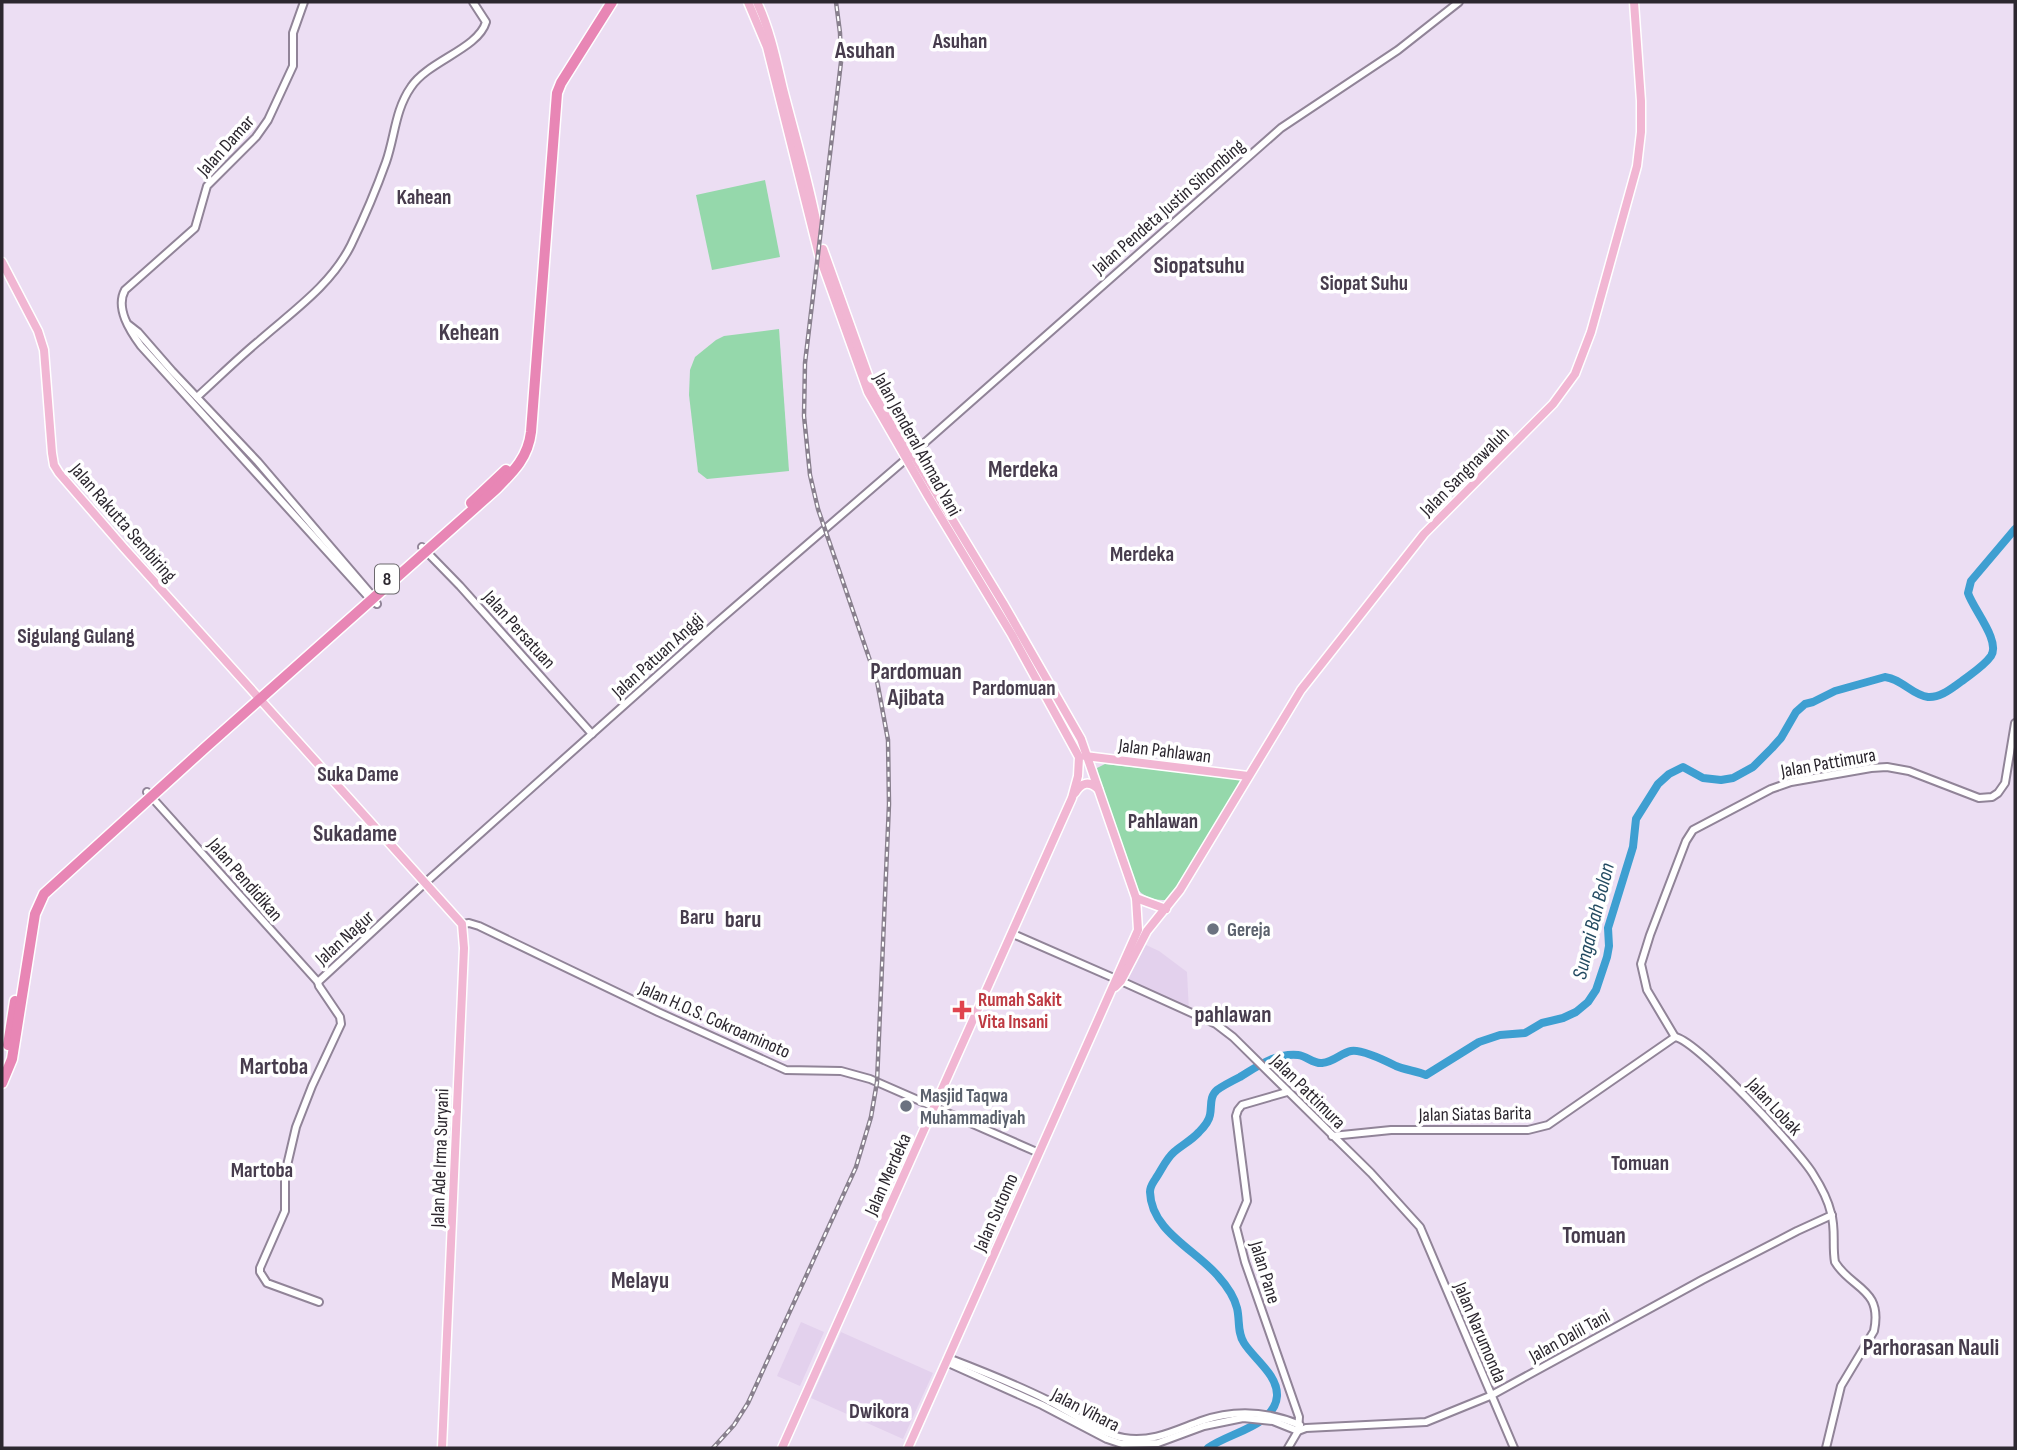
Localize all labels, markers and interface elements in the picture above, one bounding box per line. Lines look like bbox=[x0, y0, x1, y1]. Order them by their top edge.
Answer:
district label: Asuhan bbox=[932, 29, 987, 54]
district label: Asuhan bbox=[834, 37, 895, 65]
street label: Jalan Damar bbox=[192, 110, 260, 182]
street label: Jalan Pendeta Justin Sihombing bbox=[1087, 134, 1250, 280]
district label: Kahean bbox=[397, 185, 451, 210]
district label: Siopatsuhu bbox=[1153, 252, 1245, 280]
district label: Siopat Suhu bbox=[1320, 271, 1408, 296]
district label: Kehean bbox=[439, 319, 499, 347]
street label: Jalan Jenderal Ahmad Yani bbox=[867, 368, 966, 520]
street label: Jalan Sangnawaluh bbox=[1415, 423, 1515, 522]
district label: Merdeka bbox=[988, 456, 1058, 484]
street label: Jalan Rakutta Sembiring bbox=[64, 458, 181, 588]
district label: Merdeka bbox=[1110, 542, 1174, 567]
road number: 8 bbox=[375, 564, 399, 594]
street label: Jalan Persatuan bbox=[477, 585, 560, 674]
street label: Jalan Patuan Anggi bbox=[607, 609, 709, 704]
district label: Sigulang Gulang bbox=[17, 624, 135, 649]
district label: Pardomuan Ajibata bbox=[870, 658, 962, 712]
district label: Pardomuan bbox=[972, 676, 1056, 701]
street label: Jalan Pahlawan bbox=[1116, 734, 1212, 769]
street label: Jalan Pattimura bbox=[1778, 744, 1878, 783]
district label: Suka Dame bbox=[317, 762, 399, 787]
district label: Pahlawan bbox=[1128, 809, 1198, 834]
district label: Sukadame bbox=[313, 820, 397, 848]
street label: Jalan Pendidikan bbox=[202, 833, 287, 926]
water label: Sungai Bah Bolon bbox=[1567, 860, 1620, 982]
street label: Jalan Nagur bbox=[310, 905, 380, 971]
district label: Baru bbox=[680, 905, 714, 930]
district label: baru bbox=[725, 906, 761, 934]
place label: Gereja bbox=[1227, 919, 1270, 942]
marker: Gereja bbox=[1205, 921, 1221, 937]
street label: Jalan H.O.S. Cokroaminoto bbox=[634, 976, 794, 1064]
place label: Rumah Sakit Vita Insani bbox=[978, 989, 1062, 1034]
marker: Rumah Sakit Vita Insani bbox=[952, 1000, 972, 1020]
district label: pahlawan bbox=[1195, 1001, 1271, 1029]
street label: Jalan Pattimura bbox=[1265, 1049, 1350, 1134]
district label: Martoba bbox=[240, 1053, 308, 1081]
street label: Jalan Lobak bbox=[1741, 1073, 1807, 1141]
place label: Masjid Taqwa Muhammadiyah bbox=[920, 1085, 1026, 1130]
street label: Jalan Ade Irma Suryani bbox=[427, 1088, 454, 1229]
marker: Masjid Taqwa Muhammadiyah bbox=[898, 1098, 914, 1114]
street label: Jalan Siatas Barita bbox=[1417, 1102, 1532, 1127]
street label: Jalan Merdeka bbox=[860, 1130, 917, 1220]
district label: Tomuan bbox=[1611, 1151, 1669, 1176]
district label: Martoba bbox=[231, 1158, 293, 1183]
street label: Jalan Sutomo bbox=[969, 1170, 1024, 1256]
district label: Tomuan bbox=[1562, 1222, 1626, 1250]
street label: Jalan Pane bbox=[1244, 1237, 1285, 1306]
district label: Melayu bbox=[611, 1267, 669, 1295]
street label: Jalan Narumonda bbox=[1448, 1278, 1511, 1386]
street label: Jalan Dalil Tani bbox=[1524, 1305, 1614, 1368]
district label: Parhorasan Nauli bbox=[1863, 1334, 1999, 1362]
street label: Jalan Vihara bbox=[1047, 1383, 1123, 1437]
district label: Dwikora bbox=[849, 1399, 909, 1424]

